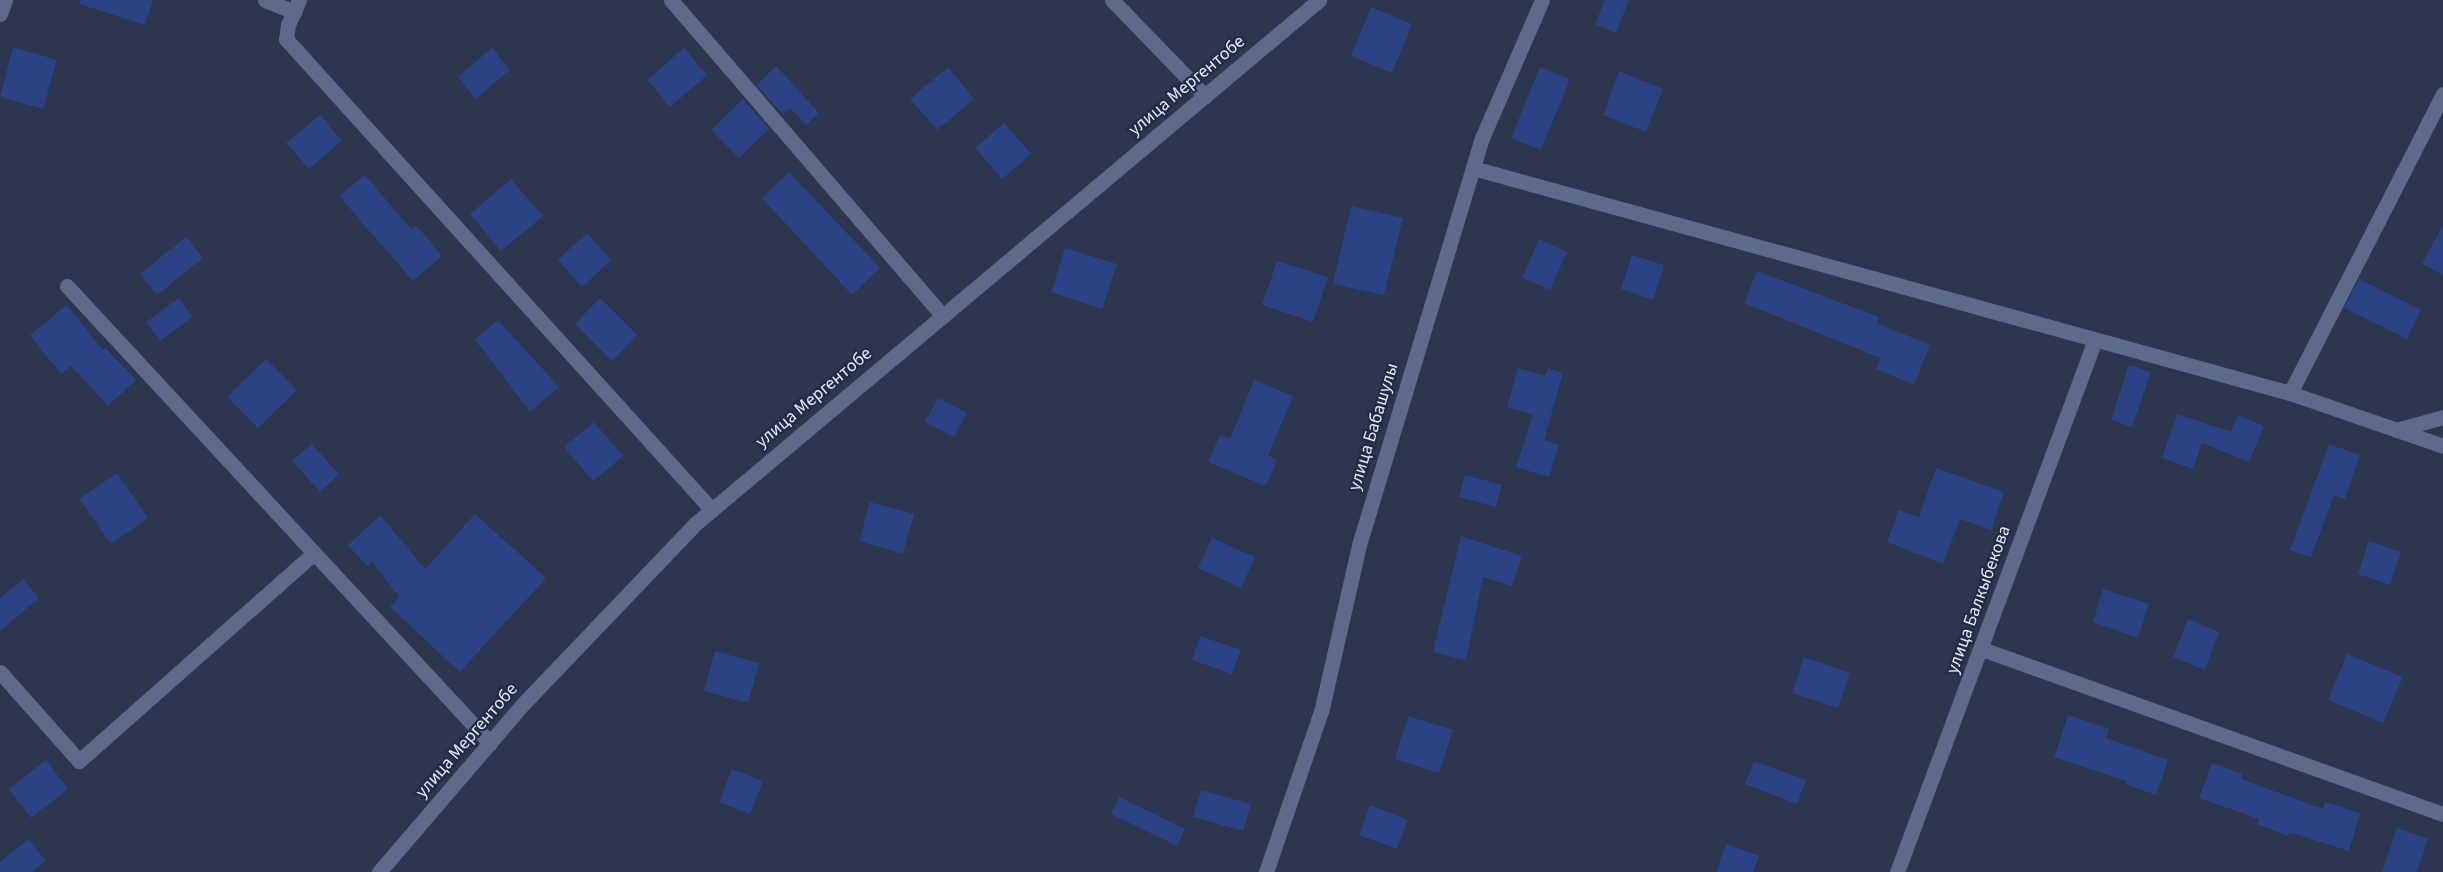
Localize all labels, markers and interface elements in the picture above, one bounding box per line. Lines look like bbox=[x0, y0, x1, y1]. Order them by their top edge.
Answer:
street label: улица Мергентобе bbox=[1125, 31, 1249, 141]
street label: улица Мергентобе bbox=[752, 343, 876, 453]
street label: улица Бабашулы bbox=[1344, 361, 1404, 493]
street label: улица Балкыбекова bbox=[1942, 523, 2016, 677]
street label: улица Мергентобе bbox=[411, 679, 523, 803]

